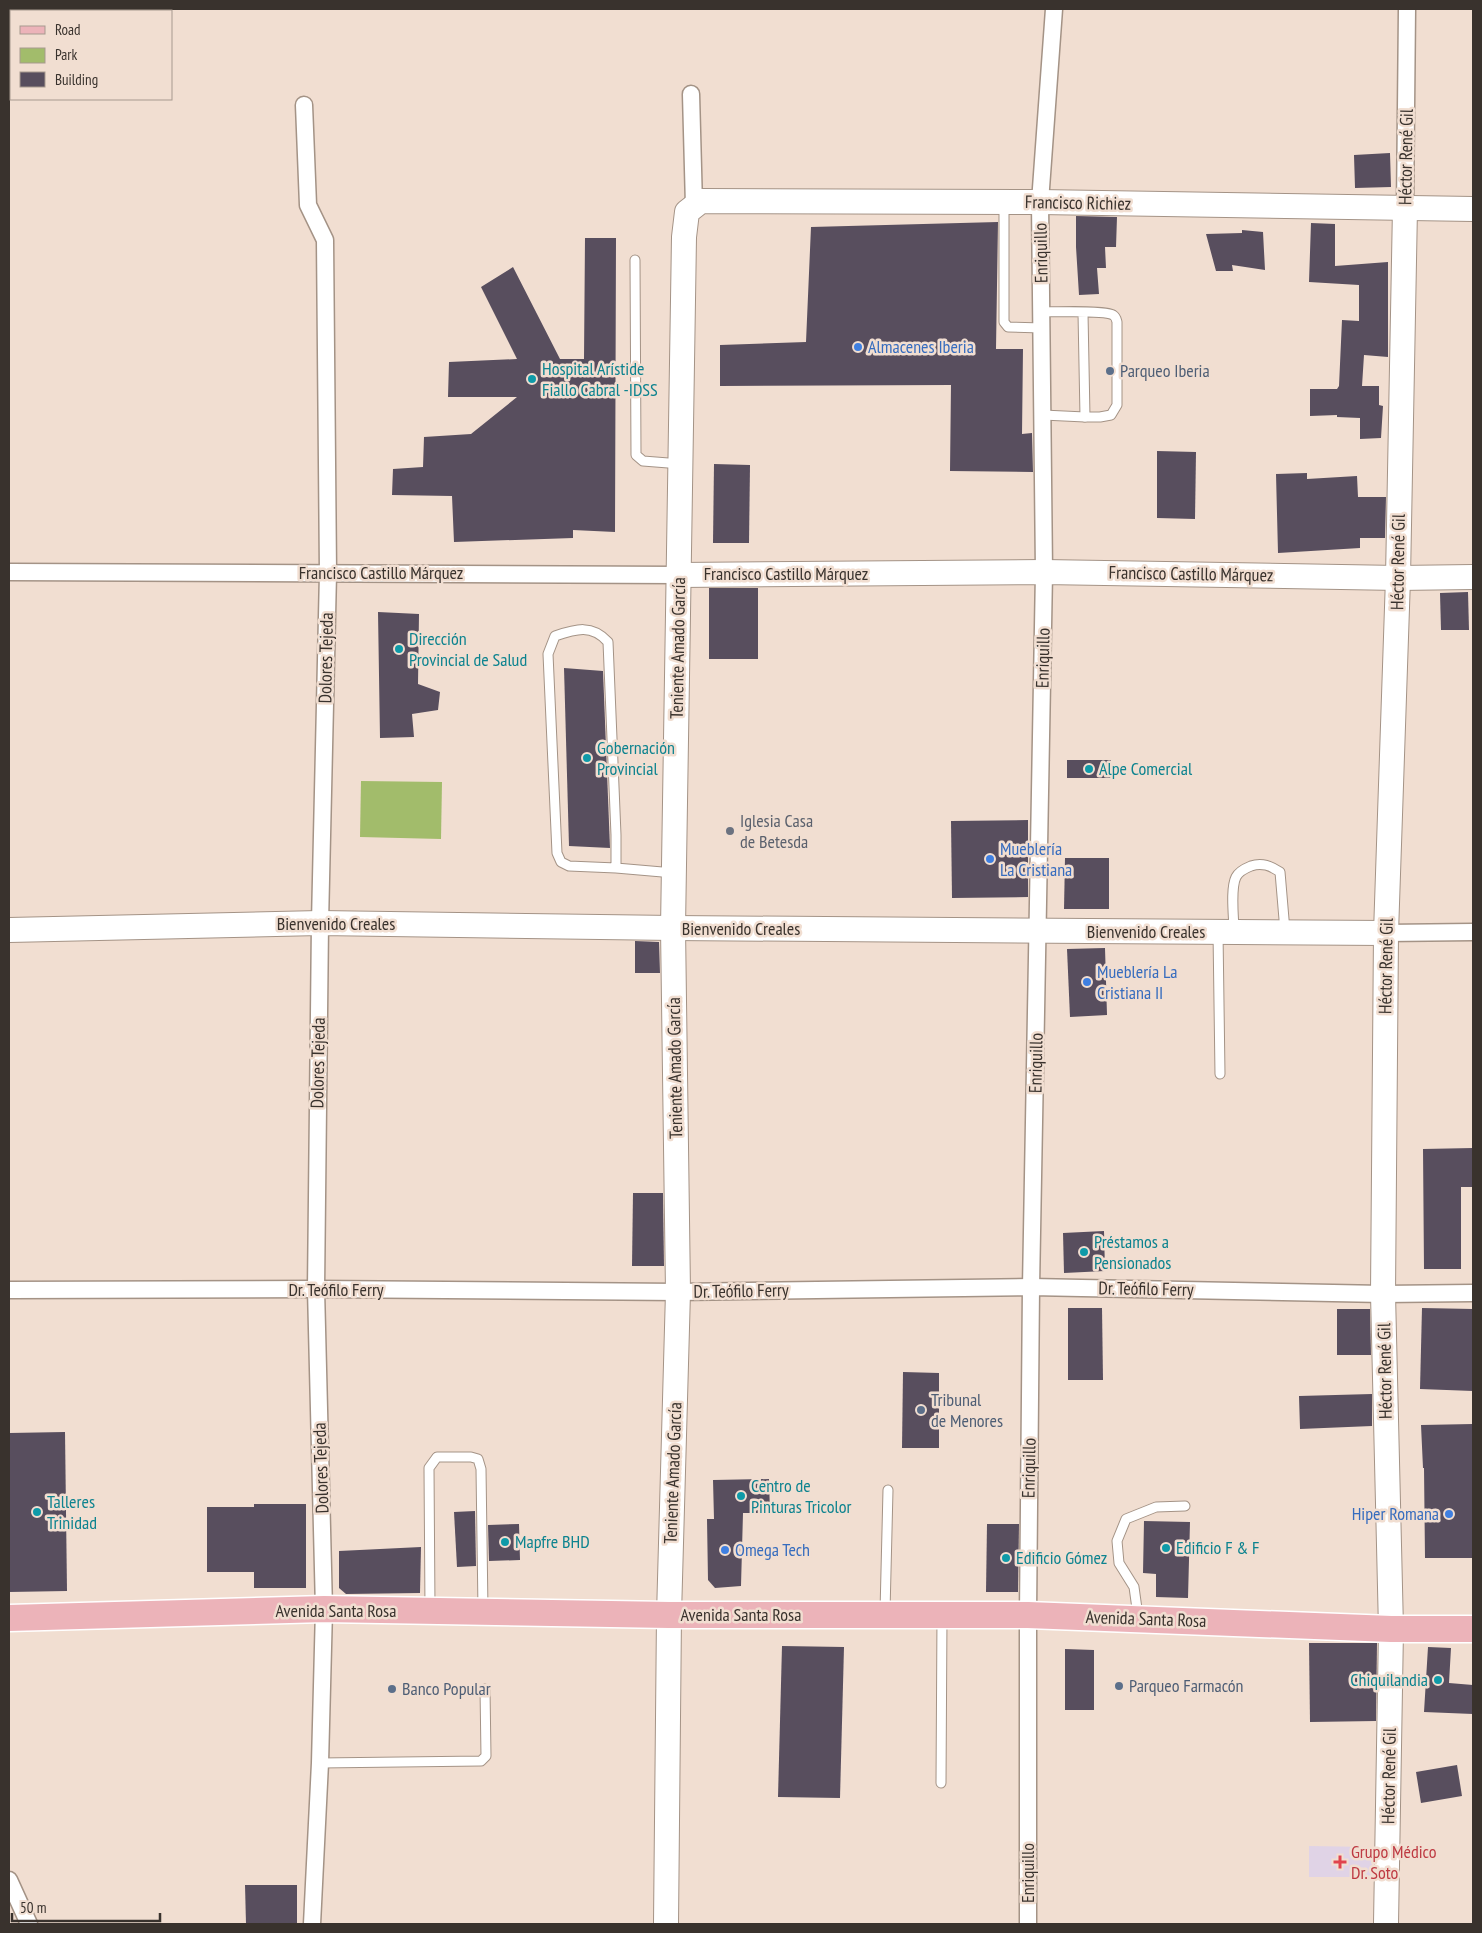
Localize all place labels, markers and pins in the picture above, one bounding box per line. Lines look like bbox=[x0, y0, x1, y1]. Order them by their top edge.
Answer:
place label: Almacenes Iberia bbox=[868, 335, 974, 358]
marker: Almacenes Iberia bbox=[852, 341, 864, 353]
place label: Hospital Arístide Fiallo Cabral -IDSS bbox=[542, 357, 658, 401]
place label: Parqueo Iberia bbox=[1120, 359, 1210, 382]
marker: Parqueo Iberia bbox=[1104, 365, 1116, 377]
marker: Hospital Arístide Fiallo Cabral -IDSS bbox=[526, 373, 538, 385]
place label: Dirección Provincial de Salud bbox=[409, 627, 527, 671]
marker: Dirección Provincial de Salud bbox=[393, 643, 405, 655]
place label: Gobernación Provincial bbox=[597, 736, 675, 780]
marker: Gobernación Provincial bbox=[581, 752, 593, 764]
place label: Alpe Comercial bbox=[1099, 757, 1193, 780]
marker: Alpe Comercial bbox=[1083, 763, 1095, 775]
place label: Iglesia Casa de Betesda bbox=[740, 809, 813, 853]
marker: Iglesia Casa de Betesda bbox=[724, 825, 736, 837]
place label: Mueblería La Cristiana bbox=[1000, 837, 1072, 881]
marker: Mueblería La Cristiana bbox=[984, 853, 996, 865]
place label: Mueblería La Cristiana II bbox=[1097, 960, 1177, 1004]
marker: Mueblería La Cristiana II bbox=[1081, 976, 1093, 988]
place label: Préstamos a Pensionados bbox=[1094, 1230, 1171, 1274]
marker: Préstamos a Pensionados bbox=[1078, 1246, 1090, 1258]
place label: Tribunal de Menores bbox=[931, 1388, 1003, 1432]
marker: Tribunal de Menores bbox=[915, 1404, 927, 1416]
place label: Centro de Pinturas Tricolor bbox=[751, 1474, 851, 1518]
place label: Talleres Trinidad bbox=[47, 1490, 97, 1534]
marker: Centro de Pinturas Tricolor bbox=[735, 1490, 747, 1502]
place label: Hiper Romana bbox=[1352, 1502, 1439, 1525]
marker: Talleres Trinidad bbox=[31, 1506, 43, 1518]
marker: Hiper Romana bbox=[1443, 1508, 1455, 1520]
place label: Mapfre BHD bbox=[515, 1530, 590, 1553]
marker: Mapfre BHD bbox=[499, 1536, 511, 1548]
place label: Edificio F & F bbox=[1176, 1536, 1260, 1559]
place label: Omega Tech bbox=[735, 1538, 810, 1561]
marker: Edificio F & F bbox=[1160, 1542, 1172, 1554]
marker: Omega Tech bbox=[719, 1544, 731, 1556]
place label: Edificio Gómez bbox=[1016, 1546, 1107, 1569]
marker: Edificio Gómez bbox=[1000, 1552, 1012, 1564]
place label: Chiquilandia bbox=[1350, 1668, 1428, 1691]
place label: Parqueo Farmacón bbox=[1129, 1674, 1244, 1697]
marker: Chiquilandia bbox=[1432, 1674, 1444, 1686]
place label: Banco Popular bbox=[402, 1677, 491, 1700]
marker: Parqueo Farmacón bbox=[1113, 1680, 1125, 1692]
marker: Banco Popular bbox=[386, 1683, 398, 1695]
place label: Grupo Médico Dr. Soto bbox=[1351, 1840, 1437, 1884]
marker: Grupo Médico Dr. Soto bbox=[1333, 1855, 1347, 1869]

